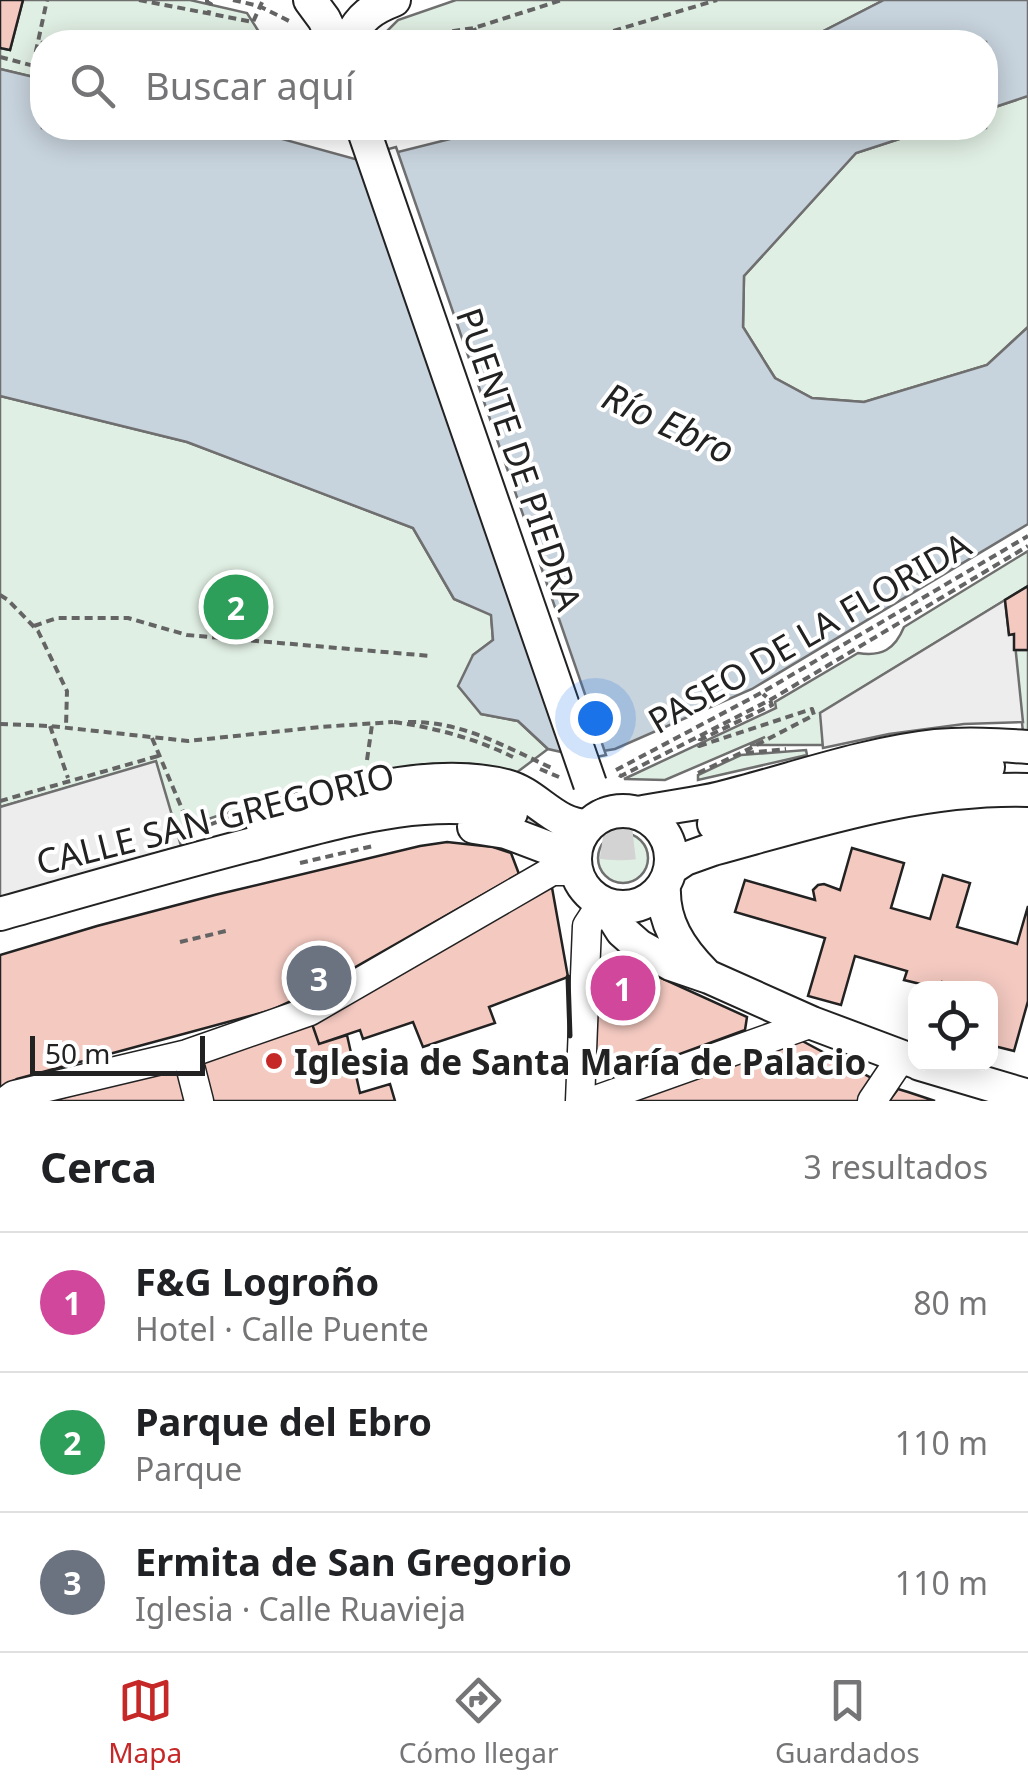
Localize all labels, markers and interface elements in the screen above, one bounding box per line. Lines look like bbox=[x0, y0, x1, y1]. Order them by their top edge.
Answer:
search box bbox=[30, 30, 998, 140]
icon: search bbox=[65, 58, 120, 113]
text: Buscar aquí bbox=[145, 59, 355, 111]
street label: PUENTE DE PIEDRA bbox=[446, 301, 594, 617]
water label: Río Ebro bbox=[594, 369, 744, 475]
street label: PASEO DE LA FLORIDA bbox=[639, 520, 979, 744]
pin: 2 bbox=[204, 570, 268, 644]
your location bbox=[570, 693, 621, 744]
street label: CALLE SAN GREGORIO bbox=[31, 751, 399, 885]
pin: 3 bbox=[286, 940, 352, 1016]
pin: 1 bbox=[590, 950, 656, 1026]
map controls bbox=[908, 981, 998, 1071]
button: locate bbox=[908, 981, 998, 1071]
scale bar bbox=[30, 1031, 205, 1076]
text: 50 m bbox=[45, 1034, 111, 1072]
place label: Iglesia de Santa María de Palacio bbox=[294, 1038, 866, 1085]
marker: Iglesia de Santa María de Palacio bbox=[263, 1050, 285, 1072]
text: Cerca bbox=[40, 1138, 157, 1195]
text: 3 resultados bbox=[804, 1145, 988, 1188]
text: F&G Logroño bbox=[135, 1255, 379, 1307]
text: 1 bbox=[63, 1281, 82, 1324]
text: 80 m bbox=[913, 1281, 988, 1324]
text: Hotel · Calle Puente bbox=[135, 1307, 429, 1350]
text: Parque del Ebro bbox=[135, 1395, 432, 1447]
text: 2 bbox=[63, 1421, 82, 1464]
text: 110 m bbox=[895, 1421, 988, 1464]
text: Parque bbox=[135, 1447, 242, 1490]
text: Ermita de San Gregorio bbox=[135, 1535, 572, 1587]
text: 3 bbox=[63, 1561, 82, 1604]
text: 110 m bbox=[895, 1561, 988, 1604]
text: Iglesia · Calle Ruavieja bbox=[135, 1587, 466, 1630]
tab: Mapa bbox=[108, 1673, 182, 1771]
tab: Cómo llegar bbox=[399, 1673, 558, 1771]
tab: Guardados bbox=[775, 1673, 920, 1771]

